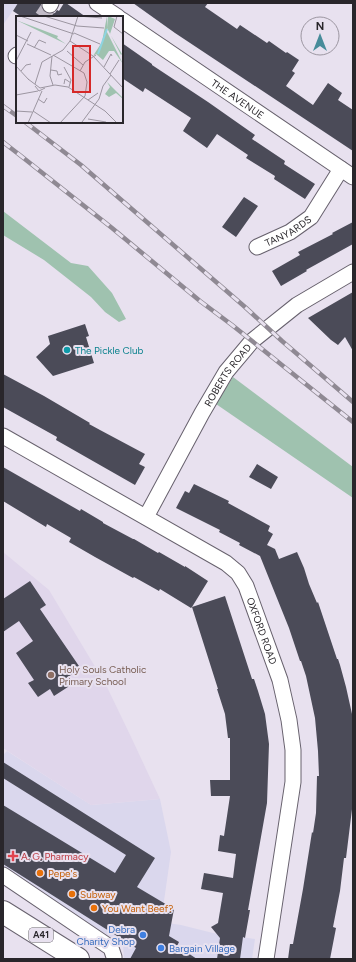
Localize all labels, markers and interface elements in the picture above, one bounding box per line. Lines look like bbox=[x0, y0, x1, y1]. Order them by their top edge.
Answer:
inset map bbox=[16, 16, 123, 123]
north arrow bbox=[300, 16, 340, 56]
text: N bbox=[316, 20, 324, 33]
street label: THE AVENUE bbox=[208, 76, 267, 122]
street label: TANYARDS bbox=[263, 213, 314, 250]
street label: ROBERTS ROAD bbox=[201, 341, 254, 409]
place label: The Pickle Club bbox=[75, 344, 144, 357]
marker: The Pickle Club bbox=[62, 345, 72, 355]
street label: OXFORD ROAD bbox=[244, 595, 280, 666]
place label: Holy Souls Catholic Primary School bbox=[59, 663, 147, 688]
marker: Holy Souls Catholic Primary School bbox=[46, 670, 56, 680]
place label: A. G. Pharmacy bbox=[21, 850, 89, 863]
marker: A. G. Pharmacy bbox=[8, 851, 18, 861]
place label: Pepe's bbox=[48, 867, 78, 880]
marker: Pepe's bbox=[35, 868, 45, 878]
place label: Subway bbox=[80, 888, 116, 901]
marker: Subway bbox=[67, 889, 77, 899]
place label: You Want Beef? bbox=[102, 902, 173, 915]
marker: You Want Beef? bbox=[89, 903, 99, 913]
place label: Debra Charity Shop bbox=[76, 923, 135, 948]
road number: A41 bbox=[29, 928, 53, 942]
marker: Debra Charity Shop bbox=[138, 930, 148, 940]
place label: Bargain Village bbox=[169, 942, 236, 955]
marker: Bargain Village bbox=[156, 943, 166, 953]

